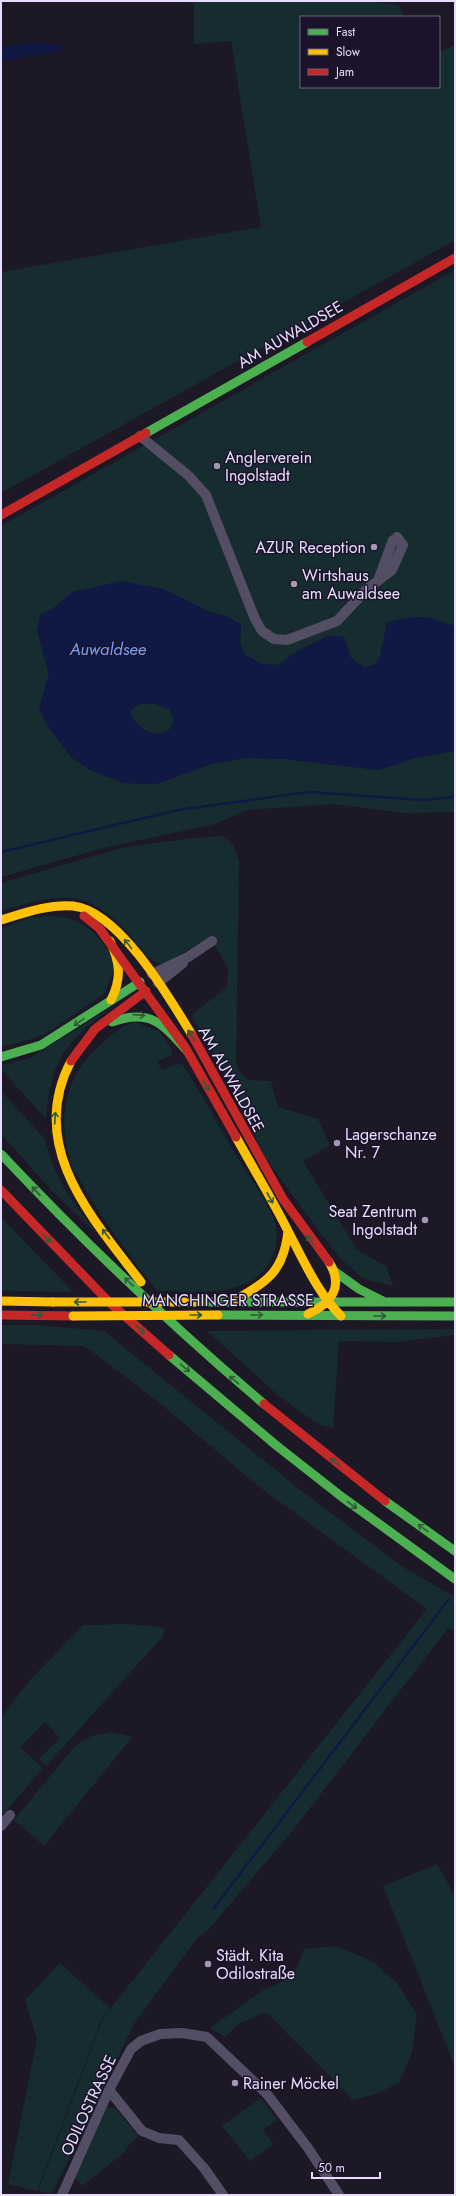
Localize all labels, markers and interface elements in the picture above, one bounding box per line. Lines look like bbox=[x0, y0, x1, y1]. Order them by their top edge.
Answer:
legend bbox=[300, 16, 440, 88]
text: Fast bbox=[336, 23, 355, 41]
text: Slow bbox=[336, 43, 361, 61]
text: Jam bbox=[334, 63, 354, 81]
street label: AM AUWALDSEE bbox=[233, 295, 347, 374]
place label: Anglerverein Ingolstadt bbox=[225, 446, 312, 487]
marker: Anglerverein Ingolstadt bbox=[212, 461, 222, 471]
place label: AZUR Reception bbox=[256, 536, 366, 559]
marker: AZUR Reception bbox=[369, 542, 379, 552]
place label: Wirtshaus am Auwaldsee bbox=[302, 564, 400, 605]
marker: Wirtshaus am Auwaldsee bbox=[289, 579, 299, 589]
water label: Auwaldsee bbox=[69, 637, 147, 661]
one-way arrow bbox=[124, 938, 132, 949]
one-way arrow bbox=[132, 1012, 145, 1019]
one-way arrow bbox=[74, 1018, 85, 1026]
street label: AM AUWALDSEE bbox=[193, 1022, 270, 1136]
one-way arrow bbox=[186, 1029, 194, 1041]
one-way arrow bbox=[202, 1079, 210, 1091]
one-way arrow bbox=[51, 1112, 59, 1125]
place label: Lagerschanze Nr. 7 bbox=[345, 1123, 437, 1164]
marker: Lagerschanze Nr. 7 bbox=[332, 1138, 342, 1148]
one-way arrow bbox=[31, 1186, 40, 1196]
one-way arrow bbox=[266, 1192, 274, 1204]
place label: Seat Zentrum Ingolstadt bbox=[329, 1200, 417, 1241]
marker: Seat Zentrum Ingolstadt bbox=[420, 1215, 430, 1225]
one-way arrow bbox=[102, 1229, 110, 1240]
one-way arrow bbox=[42, 1233, 52, 1243]
one-way arrow bbox=[306, 1234, 315, 1245]
one-way arrow bbox=[124, 1277, 134, 1287]
street label: MANCHINGER STRASSE bbox=[142, 1289, 314, 1312]
one-way arrow bbox=[74, 1298, 87, 1306]
one-way arrow bbox=[189, 1311, 202, 1319]
one-way arrow bbox=[250, 1311, 263, 1319]
one-way arrow bbox=[30, 1312, 43, 1319]
one-way arrow bbox=[373, 1312, 386, 1320]
one-way arrow bbox=[135, 1324, 145, 1334]
one-way arrow bbox=[180, 1363, 191, 1372]
one-way arrow bbox=[229, 1375, 240, 1384]
one-way arrow bbox=[329, 1458, 340, 1466]
one-way arrow bbox=[346, 1501, 357, 1509]
one-way arrow bbox=[418, 1524, 429, 1533]
place label: Städt. Kita Odilostraße bbox=[216, 1944, 295, 1985]
marker: Städt. Kita Odilostraße bbox=[203, 1959, 213, 1969]
street label: ODILOSTRASSE bbox=[55, 2051, 122, 2159]
place label: Rainer Möckel bbox=[243, 2072, 339, 2095]
marker: Rainer Möckel bbox=[230, 2078, 240, 2088]
scale bar bbox=[312, 2154, 380, 2180]
text: 50 m bbox=[318, 2159, 345, 2177]

